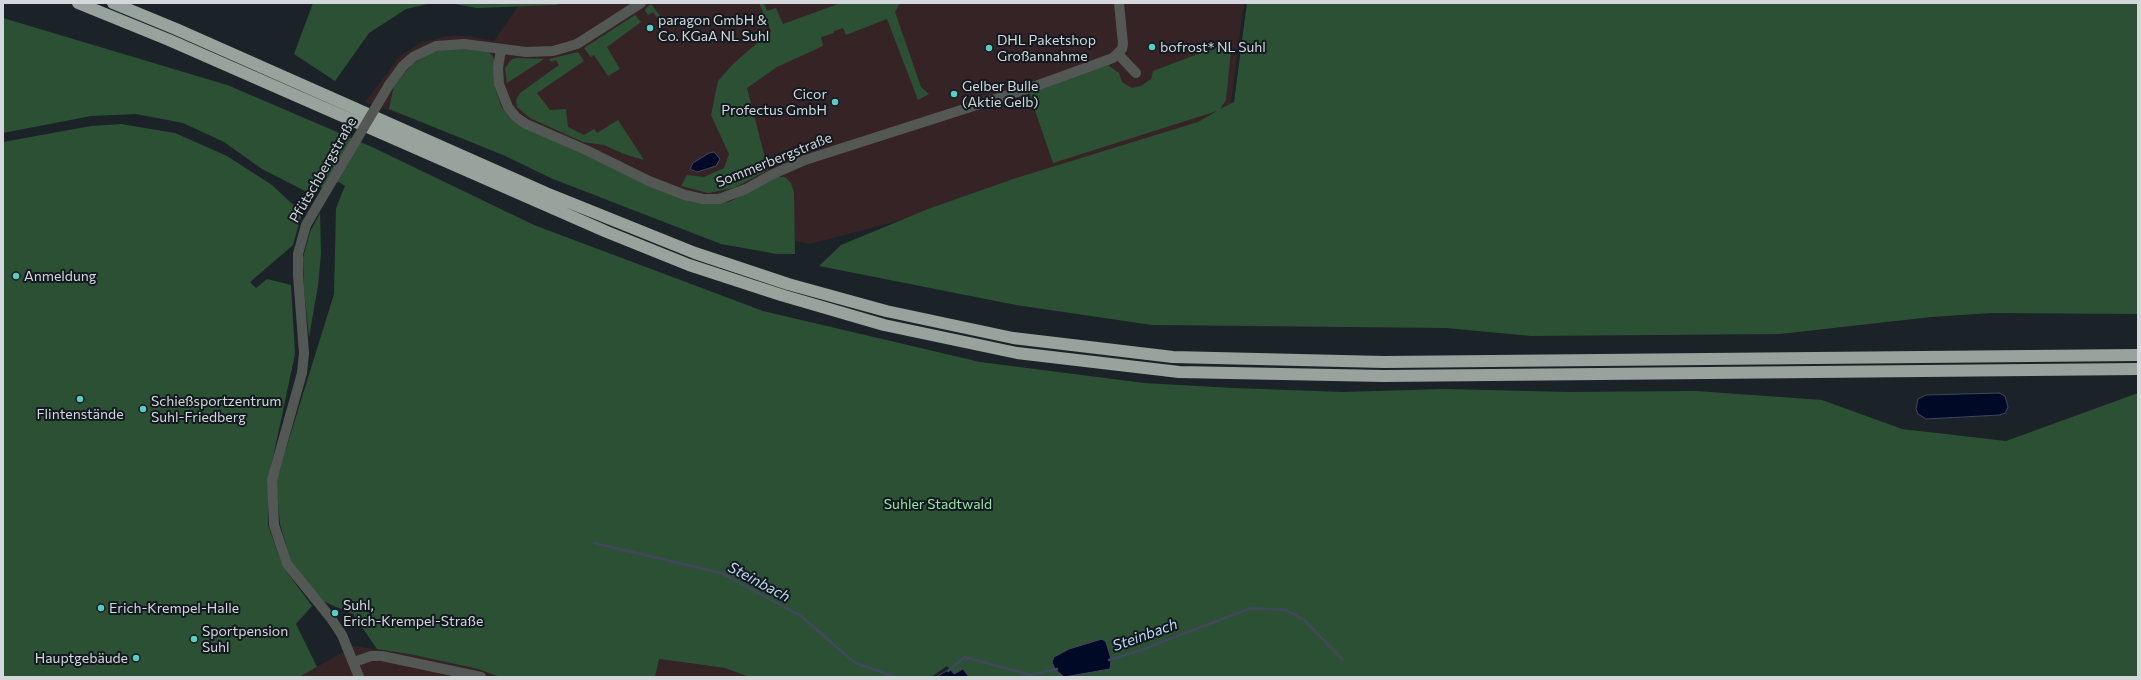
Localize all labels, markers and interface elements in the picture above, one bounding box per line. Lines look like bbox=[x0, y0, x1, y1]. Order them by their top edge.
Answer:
place label: paragon GmbH & Co. KGaA NL Suhl bbox=[658, 12, 769, 44]
marker: paragon GmbH & Co. KGaA NL Suhl bbox=[645, 23, 655, 33]
place label: DHL Paketshop Großannahme bbox=[997, 32, 1096, 64]
place label: bofrost* NL Suhl bbox=[1160, 39, 1266, 55]
marker: bofrost* NL Suhl bbox=[1147, 42, 1157, 52]
marker: DHL Paketshop Großannahme bbox=[984, 43, 994, 53]
place label: Gelber Bulle (Aktie Gelb) bbox=[962, 78, 1038, 110]
place label: Cicor Profectus GmbH bbox=[721, 86, 827, 118]
marker: Gelber Bulle (Aktie Gelb) bbox=[949, 89, 959, 99]
marker: Cicor Profectus GmbH bbox=[830, 97, 840, 107]
street label: Pfütschbergstraße bbox=[286, 114, 360, 226]
street label: Sommerbergstraße bbox=[714, 129, 834, 191]
place label: Anmeldung bbox=[24, 268, 96, 284]
marker: Anmeldung bbox=[11, 271, 21, 281]
place label: Schießsportzentrum Suhl-Friedberg bbox=[151, 393, 282, 426]
marker: Flintenstände bbox=[75, 394, 85, 404]
marker: Schießsportzentrum Suhl-Friedberg bbox=[138, 404, 148, 414]
place label: Flintenstände bbox=[36, 406, 124, 422]
park label: Suhler Stadtwald bbox=[884, 496, 992, 512]
water label: Steinbach bbox=[725, 558, 793, 606]
place label: Suhl, Erich-Krempel-Straße bbox=[343, 597, 483, 630]
place label: Erich-Krempel-Halle bbox=[109, 600, 239, 616]
marker: Erich-Krempel-Halle bbox=[96, 603, 106, 613]
marker: Suhl, Erich-Krempel-Straße bbox=[330, 608, 340, 618]
water label: Steinbach bbox=[1110, 615, 1180, 655]
place label: Sportpension Suhl bbox=[202, 623, 288, 656]
marker: Sportpension Suhl bbox=[189, 634, 199, 644]
place label: Hauptgebäude bbox=[35, 650, 128, 666]
marker: Hauptgebäude bbox=[131, 653, 141, 663]

